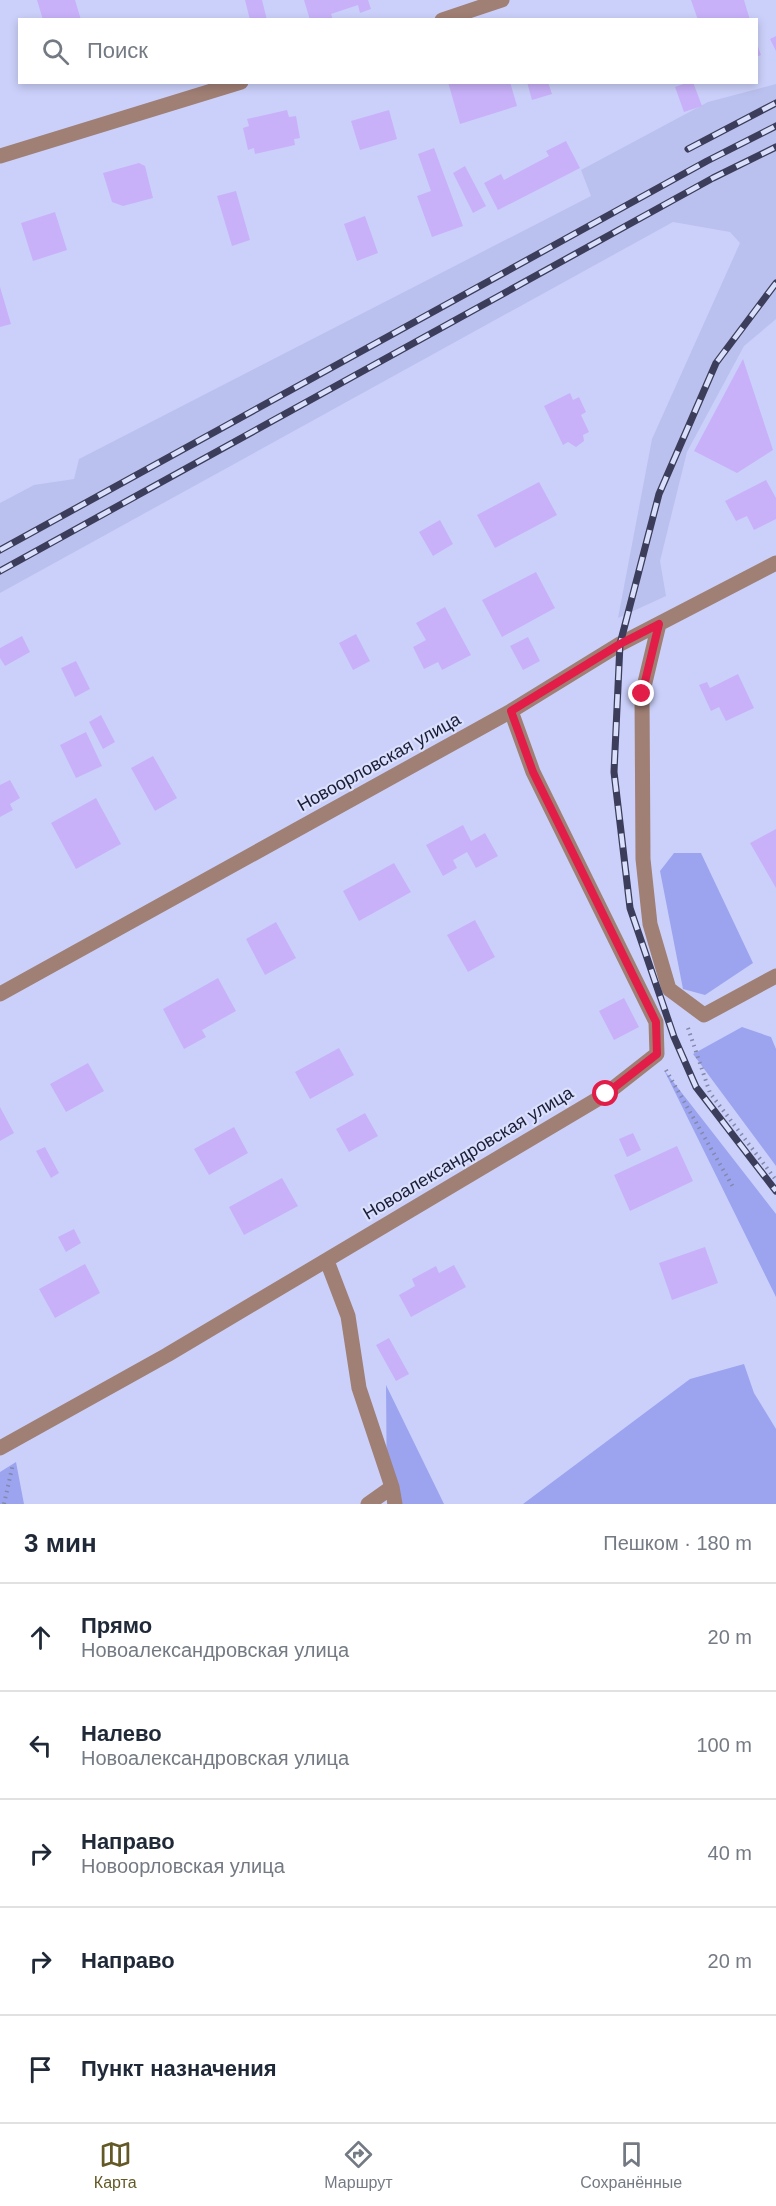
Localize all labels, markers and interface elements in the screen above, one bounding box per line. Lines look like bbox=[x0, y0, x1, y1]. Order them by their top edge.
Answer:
search box bbox=[18, 18, 758, 84]
icon: search bbox=[39, 35, 72, 68]
text: Поиск bbox=[87, 38, 148, 63]
route end bbox=[628, 680, 654, 706]
street label: Новоорловская улица bbox=[294, 708, 465, 815]
route start bbox=[592, 1080, 618, 1106]
street label: Новоалександровская улица bbox=[359, 1082, 577, 1224]
text: 3 мин bbox=[24, 1528, 97, 1558]
text: Пешком · 180 m bbox=[603, 1532, 752, 1554]
text: Прямо bbox=[81, 1613, 152, 1638]
icon: ahead bbox=[24, 1621, 57, 1654]
text: 20 m bbox=[708, 1626, 752, 1648]
text: Новоалександровская улица bbox=[81, 1639, 349, 1661]
text: Налево bbox=[81, 1721, 162, 1746]
icon: left bbox=[24, 1729, 57, 1762]
text: 100 m bbox=[696, 1734, 752, 1756]
text: Новоалександровская улица bbox=[81, 1747, 349, 1769]
text: Направо bbox=[81, 1829, 175, 1854]
icon: right bbox=[24, 1837, 57, 1870]
text: 40 m bbox=[708, 1842, 752, 1864]
text: Новоорловская улица bbox=[81, 1855, 285, 1877]
icon: right bbox=[24, 1945, 57, 1978]
text: Направо bbox=[81, 1948, 175, 1973]
text: 20 m bbox=[708, 1950, 752, 1972]
icon: arrive bbox=[24, 2053, 57, 2086]
text: Пункт назначения bbox=[81, 2056, 277, 2081]
tab: Карта bbox=[94, 2138, 137, 2192]
tab: Маршрут bbox=[324, 2138, 393, 2192]
tab: Сохранённые bbox=[580, 2138, 682, 2192]

